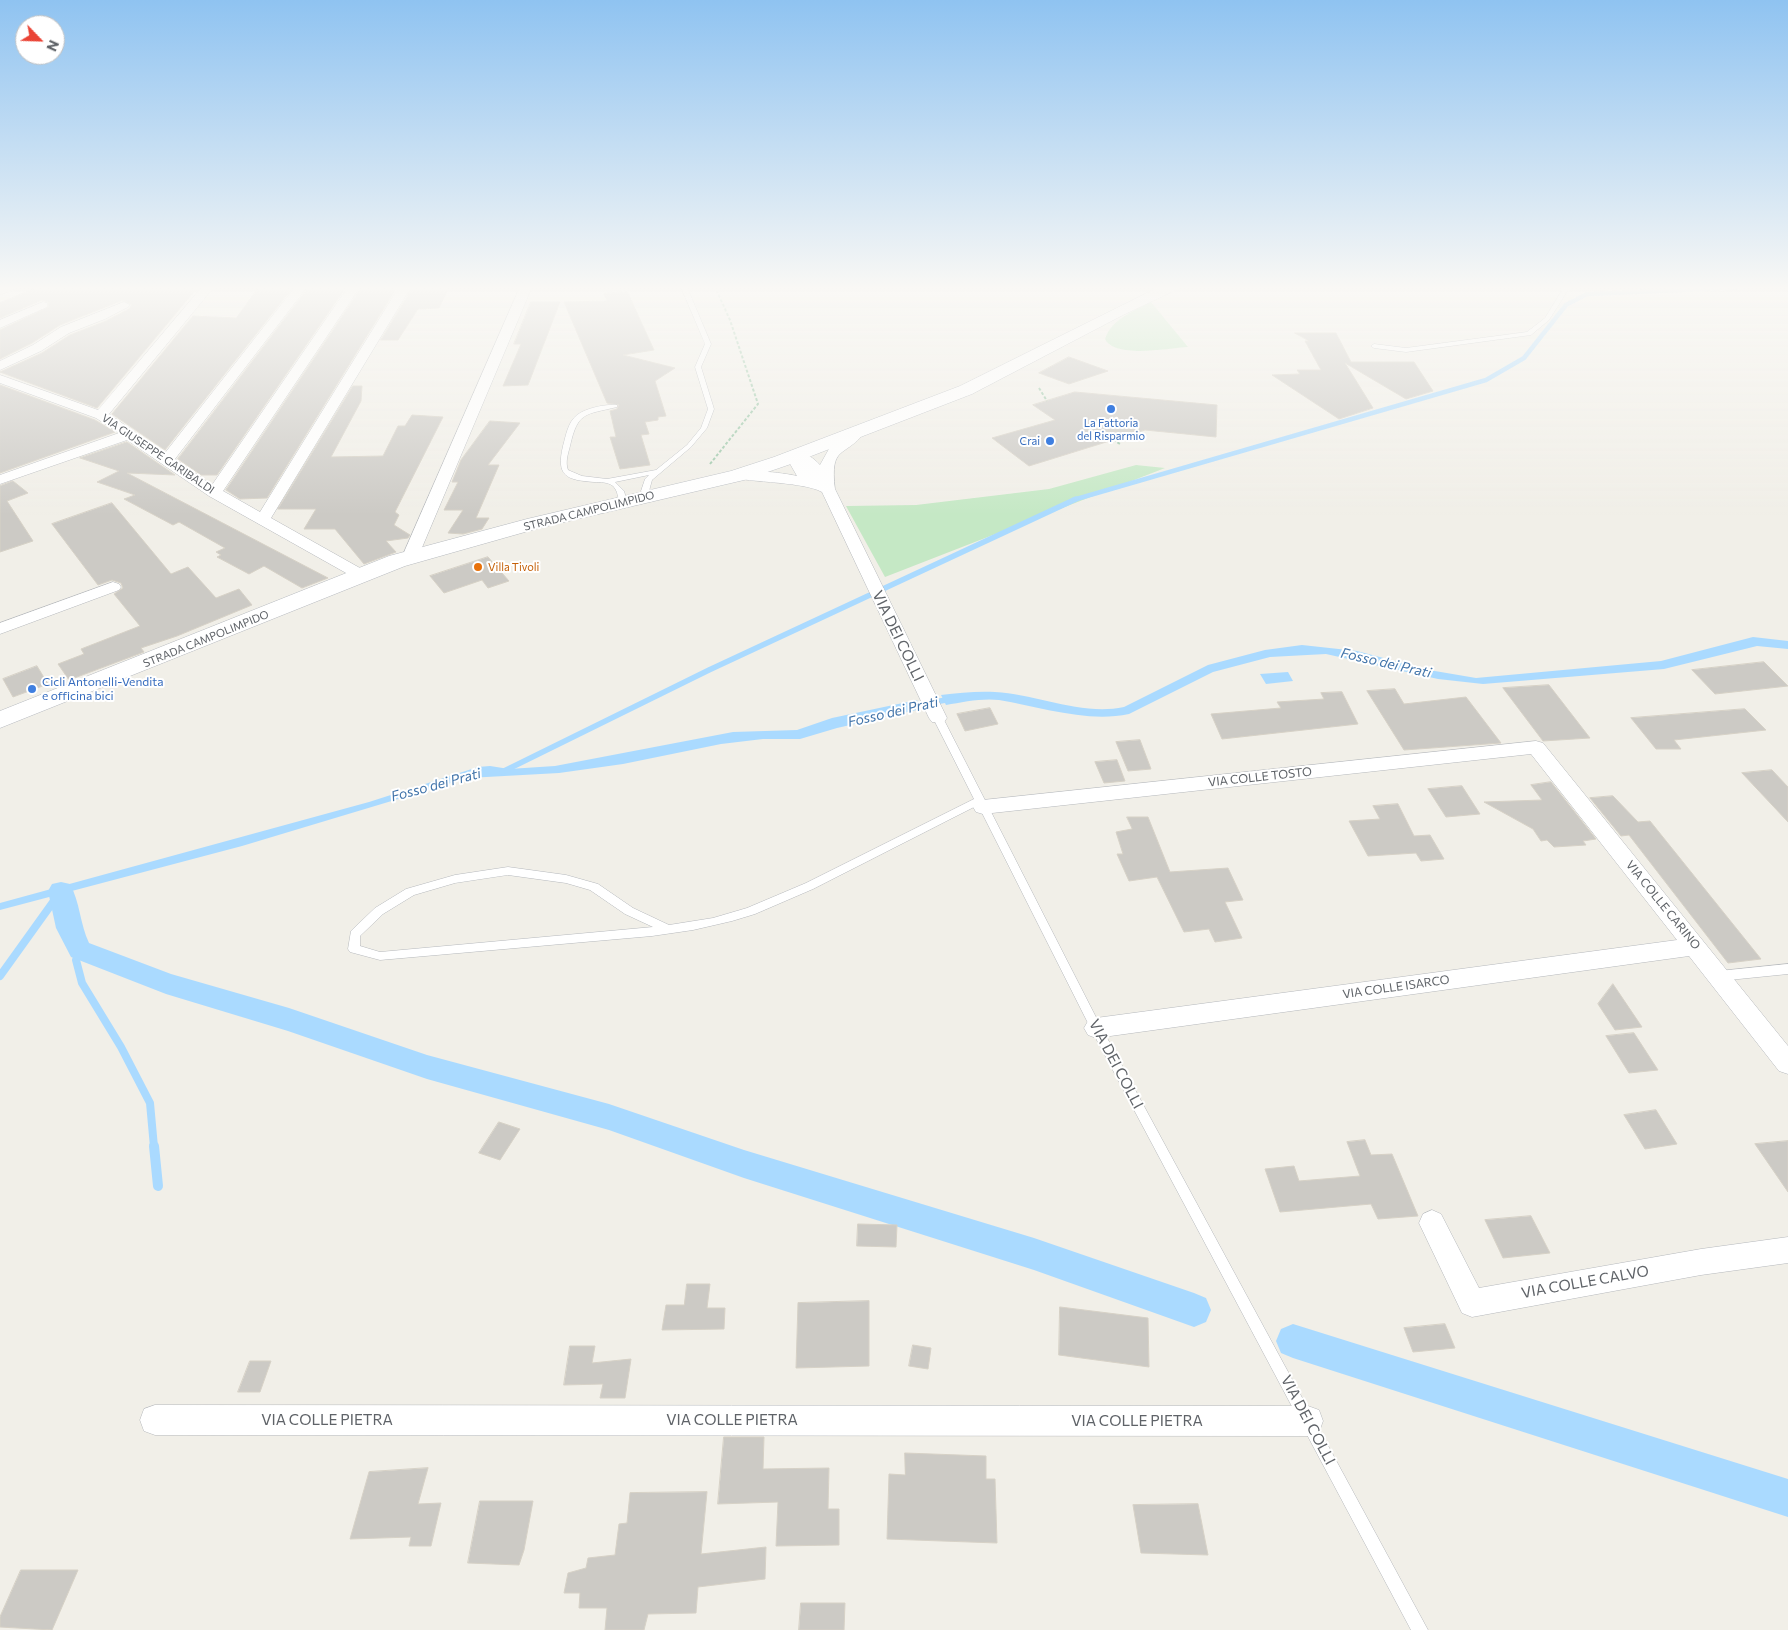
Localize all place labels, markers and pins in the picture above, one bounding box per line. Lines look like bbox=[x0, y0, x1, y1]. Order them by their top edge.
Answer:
marker: La Fattoria del Risparmio bbox=[1105, 403, 1117, 415]
place label: La Fattoria del Risparmio bbox=[1077, 416, 1145, 442]
place label: Crai bbox=[1020, 434, 1040, 448]
marker: Crai bbox=[1044, 435, 1056, 447]
place label: Villa Tivoli bbox=[488, 560, 539, 574]
marker: Villa Tivoli bbox=[472, 561, 484, 573]
place label: Cicli Antonelli-Vendita e officina bici bbox=[42, 675, 163, 703]
marker: Cicli Antonelli-Vendita e officina bici bbox=[26, 683, 38, 695]

